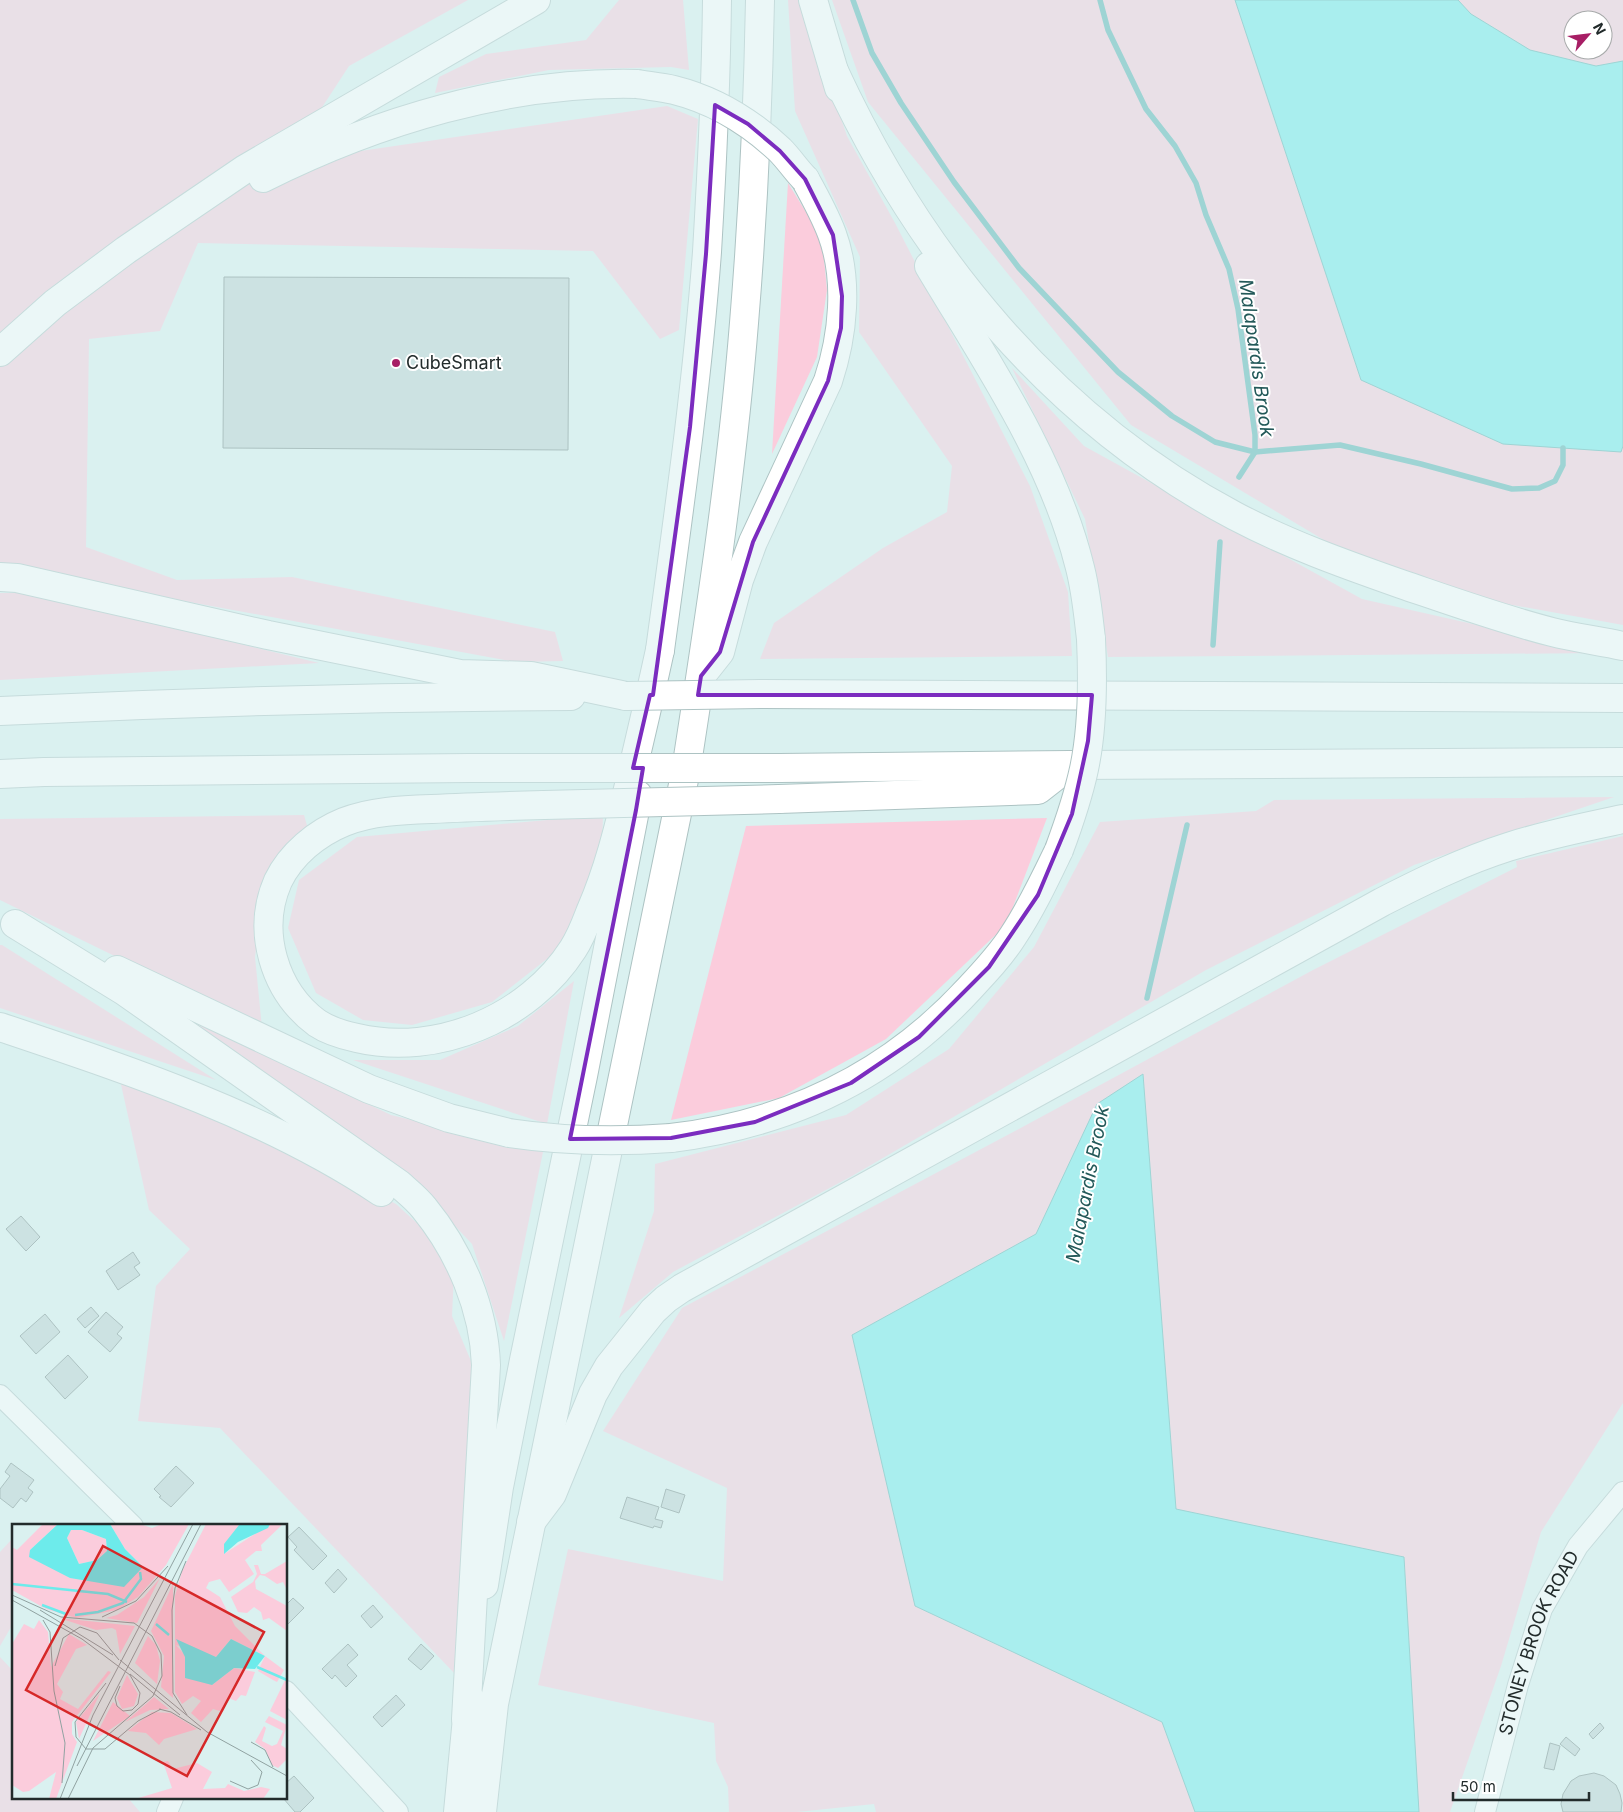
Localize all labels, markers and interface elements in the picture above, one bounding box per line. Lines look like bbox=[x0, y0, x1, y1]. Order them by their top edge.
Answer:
north arrow bbox=[1563, 10, 1613, 60]
text: N bbox=[1590, 20, 1610, 37]
water label: Malapardis Brook bbox=[1234, 278, 1279, 439]
place label: CubeSmart bbox=[406, 352, 502, 373]
marker: CubeSmart bbox=[390, 357, 402, 369]
water label: Malapardis Brook bbox=[1061, 1103, 1114, 1265]
inset map bbox=[12, 1524, 288, 1800]
street label: STONEY BROOK ROAD bbox=[1494, 1547, 1583, 1737]
scale bar bbox=[1453, 1770, 1589, 1802]
text: 50 m bbox=[1460, 1777, 1496, 1796]

